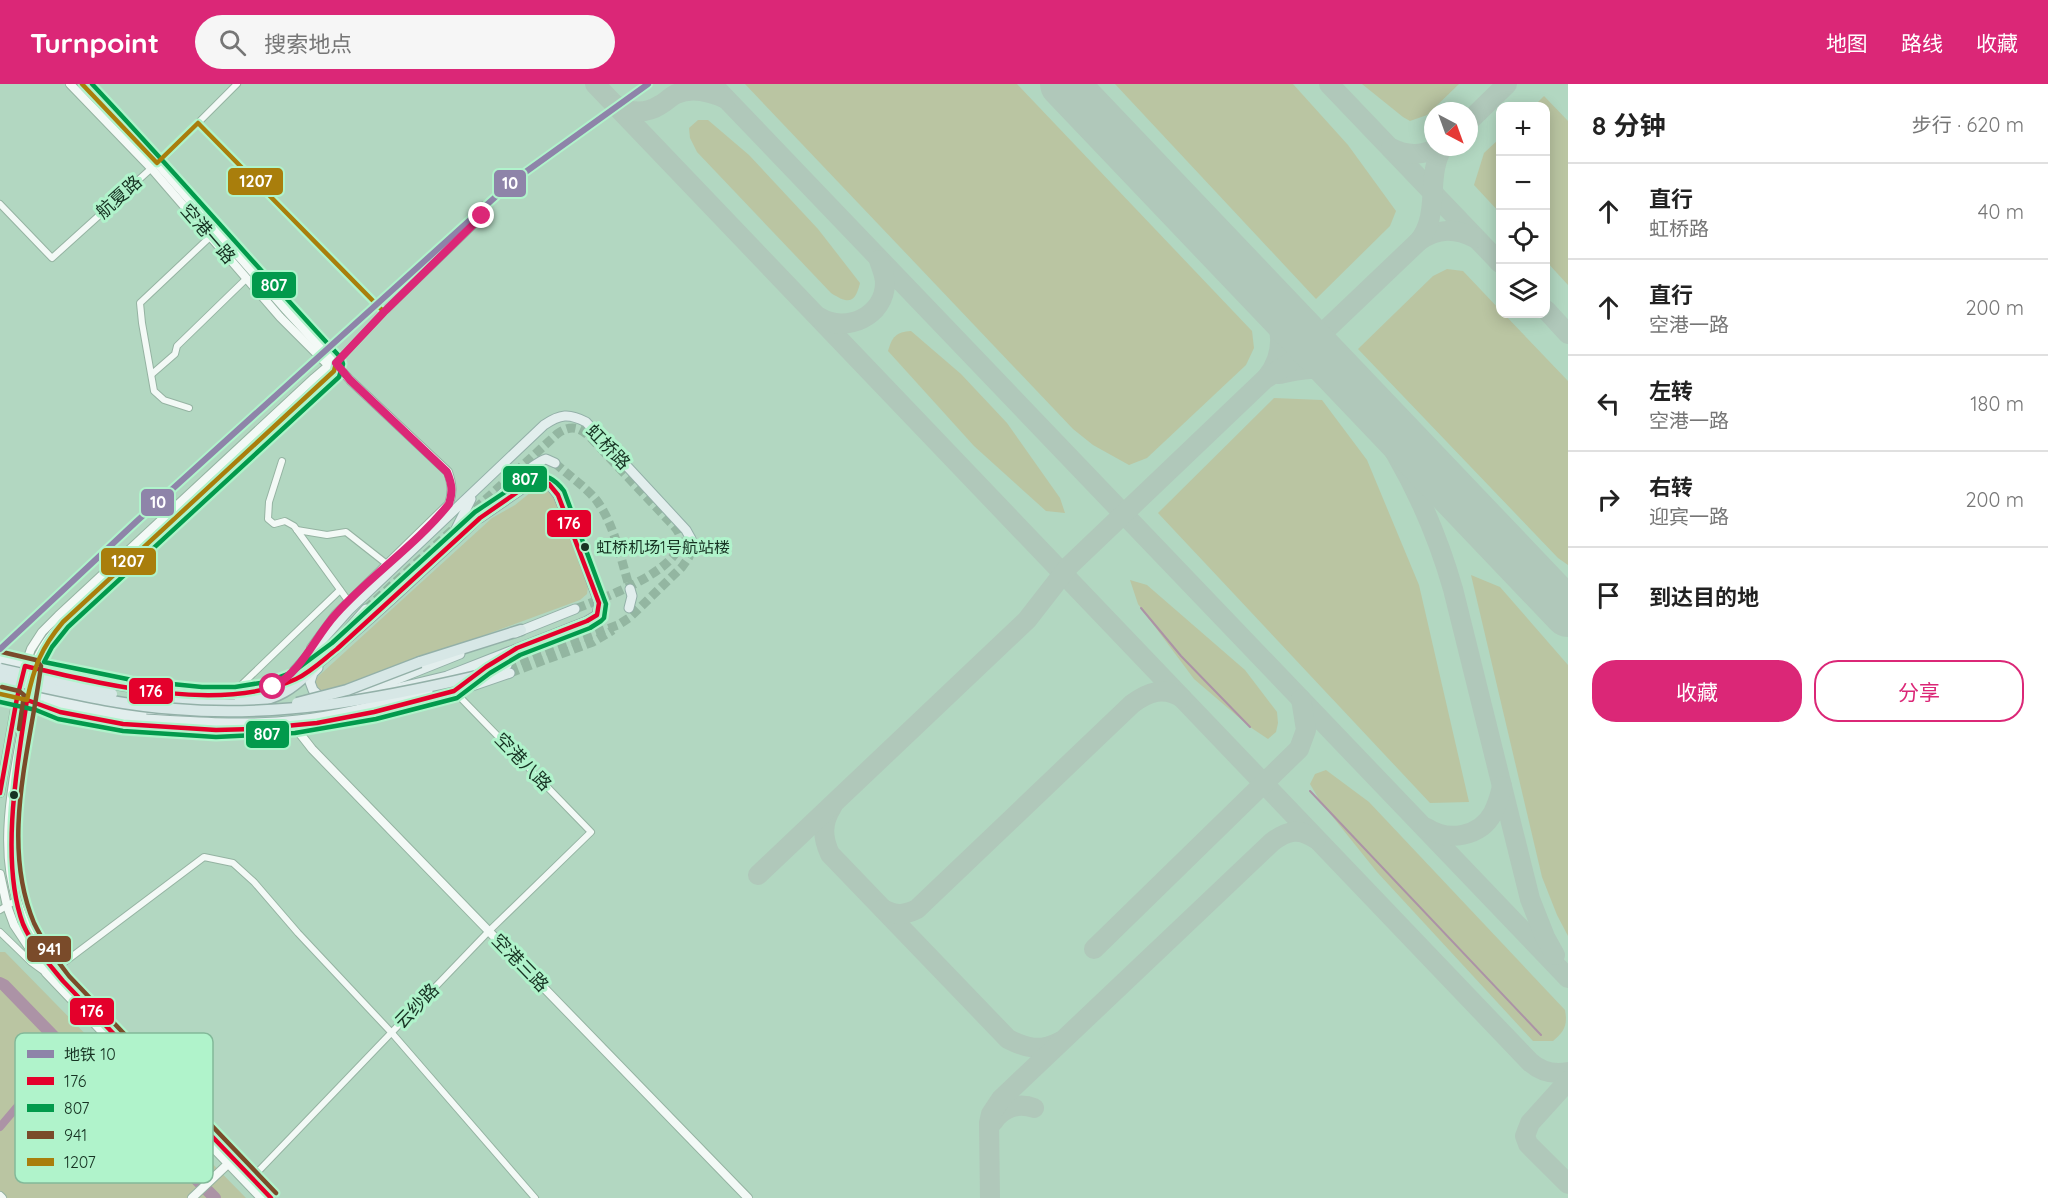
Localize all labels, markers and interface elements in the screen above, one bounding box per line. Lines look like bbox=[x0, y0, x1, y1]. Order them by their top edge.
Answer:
search box bbox=[195, 15, 615, 69]
text: Turnpoint bbox=[30, 25, 159, 60]
icon: search bbox=[216, 26, 249, 59]
text: 搜索地点 bbox=[264, 30, 352, 58]
text: 地图 bbox=[1826, 30, 1868, 56]
text: 路线 bbox=[1901, 30, 1943, 56]
text: 收藏 bbox=[1976, 30, 2018, 56]
north arrow bbox=[1424, 102, 1478, 156]
map controls bbox=[1496, 102, 1550, 318]
button: + bbox=[1496, 102, 1550, 156]
text: 8 分钟 bbox=[1592, 109, 1666, 142]
text: 步行 · 620 m bbox=[1912, 112, 2024, 137]
button: − bbox=[1496, 156, 1550, 210]
line badge: 1207 bbox=[227, 167, 284, 196]
line badge: 10 bbox=[493, 169, 527, 198]
street label: 航夏路 bbox=[91, 170, 146, 223]
text: 1207 bbox=[239, 171, 273, 191]
text: 10 bbox=[502, 173, 518, 193]
text: 直行 bbox=[1649, 185, 1693, 213]
icon: ahead bbox=[1592, 195, 1625, 228]
street label: 空港一路 bbox=[176, 199, 241, 268]
text: 40 m bbox=[1978, 199, 2024, 224]
route end bbox=[468, 202, 494, 228]
button: locate bbox=[1496, 210, 1550, 264]
text: 虹桥路 bbox=[1649, 216, 1709, 241]
button: layers bbox=[1496, 264, 1550, 318]
line badge: 807 bbox=[251, 271, 297, 299]
text: 807 bbox=[261, 275, 288, 295]
text: 直行 bbox=[1649, 281, 1693, 309]
icon: ahead bbox=[1592, 291, 1625, 324]
text: 200 m bbox=[1965, 295, 2024, 320]
text: 空港一路 bbox=[1649, 312, 1729, 337]
text: 左转 bbox=[1649, 377, 1693, 405]
icon: left bbox=[1592, 387, 1625, 420]
text: 180 m bbox=[1970, 391, 2024, 416]
text: 空港一路 bbox=[1649, 408, 1729, 433]
street label: 虹桥路 bbox=[581, 419, 635, 474]
line badge: 807 bbox=[502, 465, 548, 493]
text: 807 bbox=[512, 469, 539, 489]
text: 右转 bbox=[1649, 473, 1693, 501]
icon: right bbox=[1592, 483, 1625, 516]
text: 200 m bbox=[1965, 487, 2024, 512]
line badge: 10 bbox=[140, 488, 175, 517]
text: 10 bbox=[150, 492, 166, 512]
text: 迎宾一路 bbox=[1649, 504, 1729, 529]
line badge: 176 bbox=[546, 509, 592, 538]
text: 176 bbox=[557, 513, 581, 533]
place label: 虹桥机场1号航站楼 bbox=[596, 537, 730, 557]
marker: 虹桥机场1号航站楼 bbox=[579, 541, 591, 553]
line badge: 1207 bbox=[100, 547, 157, 576]
text: 1207 bbox=[111, 551, 145, 571]
icon: arrive bbox=[1592, 579, 1625, 612]
text: 到达目的地 bbox=[1649, 583, 1759, 611]
button: 收藏 bbox=[1592, 660, 1802, 722]
button: 分享 bbox=[1814, 660, 2024, 722]
route start bbox=[259, 673, 285, 699]
line badge: 176 bbox=[128, 677, 174, 705]
text: 176 bbox=[139, 681, 163, 701]
line badge: 807 bbox=[245, 720, 290, 749]
text: 807 bbox=[254, 724, 281, 744]
street label: 空港八路 bbox=[490, 728, 557, 796]
unlabelled marker bbox=[8, 789, 20, 801]
street label: 空港三路 bbox=[487, 929, 554, 997]
line badge: 941 bbox=[26, 935, 72, 963]
text: 941 bbox=[37, 939, 61, 959]
street label: 云纱路 bbox=[390, 978, 444, 1033]
line badge: 176 bbox=[69, 997, 115, 1026]
text: 176 bbox=[80, 1001, 104, 1021]
legend bbox=[15, 1033, 213, 1183]
text: 地铁 10 bbox=[64, 1044, 116, 1064]
text: 176 bbox=[64, 1071, 87, 1091]
text: 807 bbox=[64, 1098, 90, 1118]
text: 941 bbox=[64, 1125, 87, 1145]
text: 1207 bbox=[64, 1152, 96, 1172]

